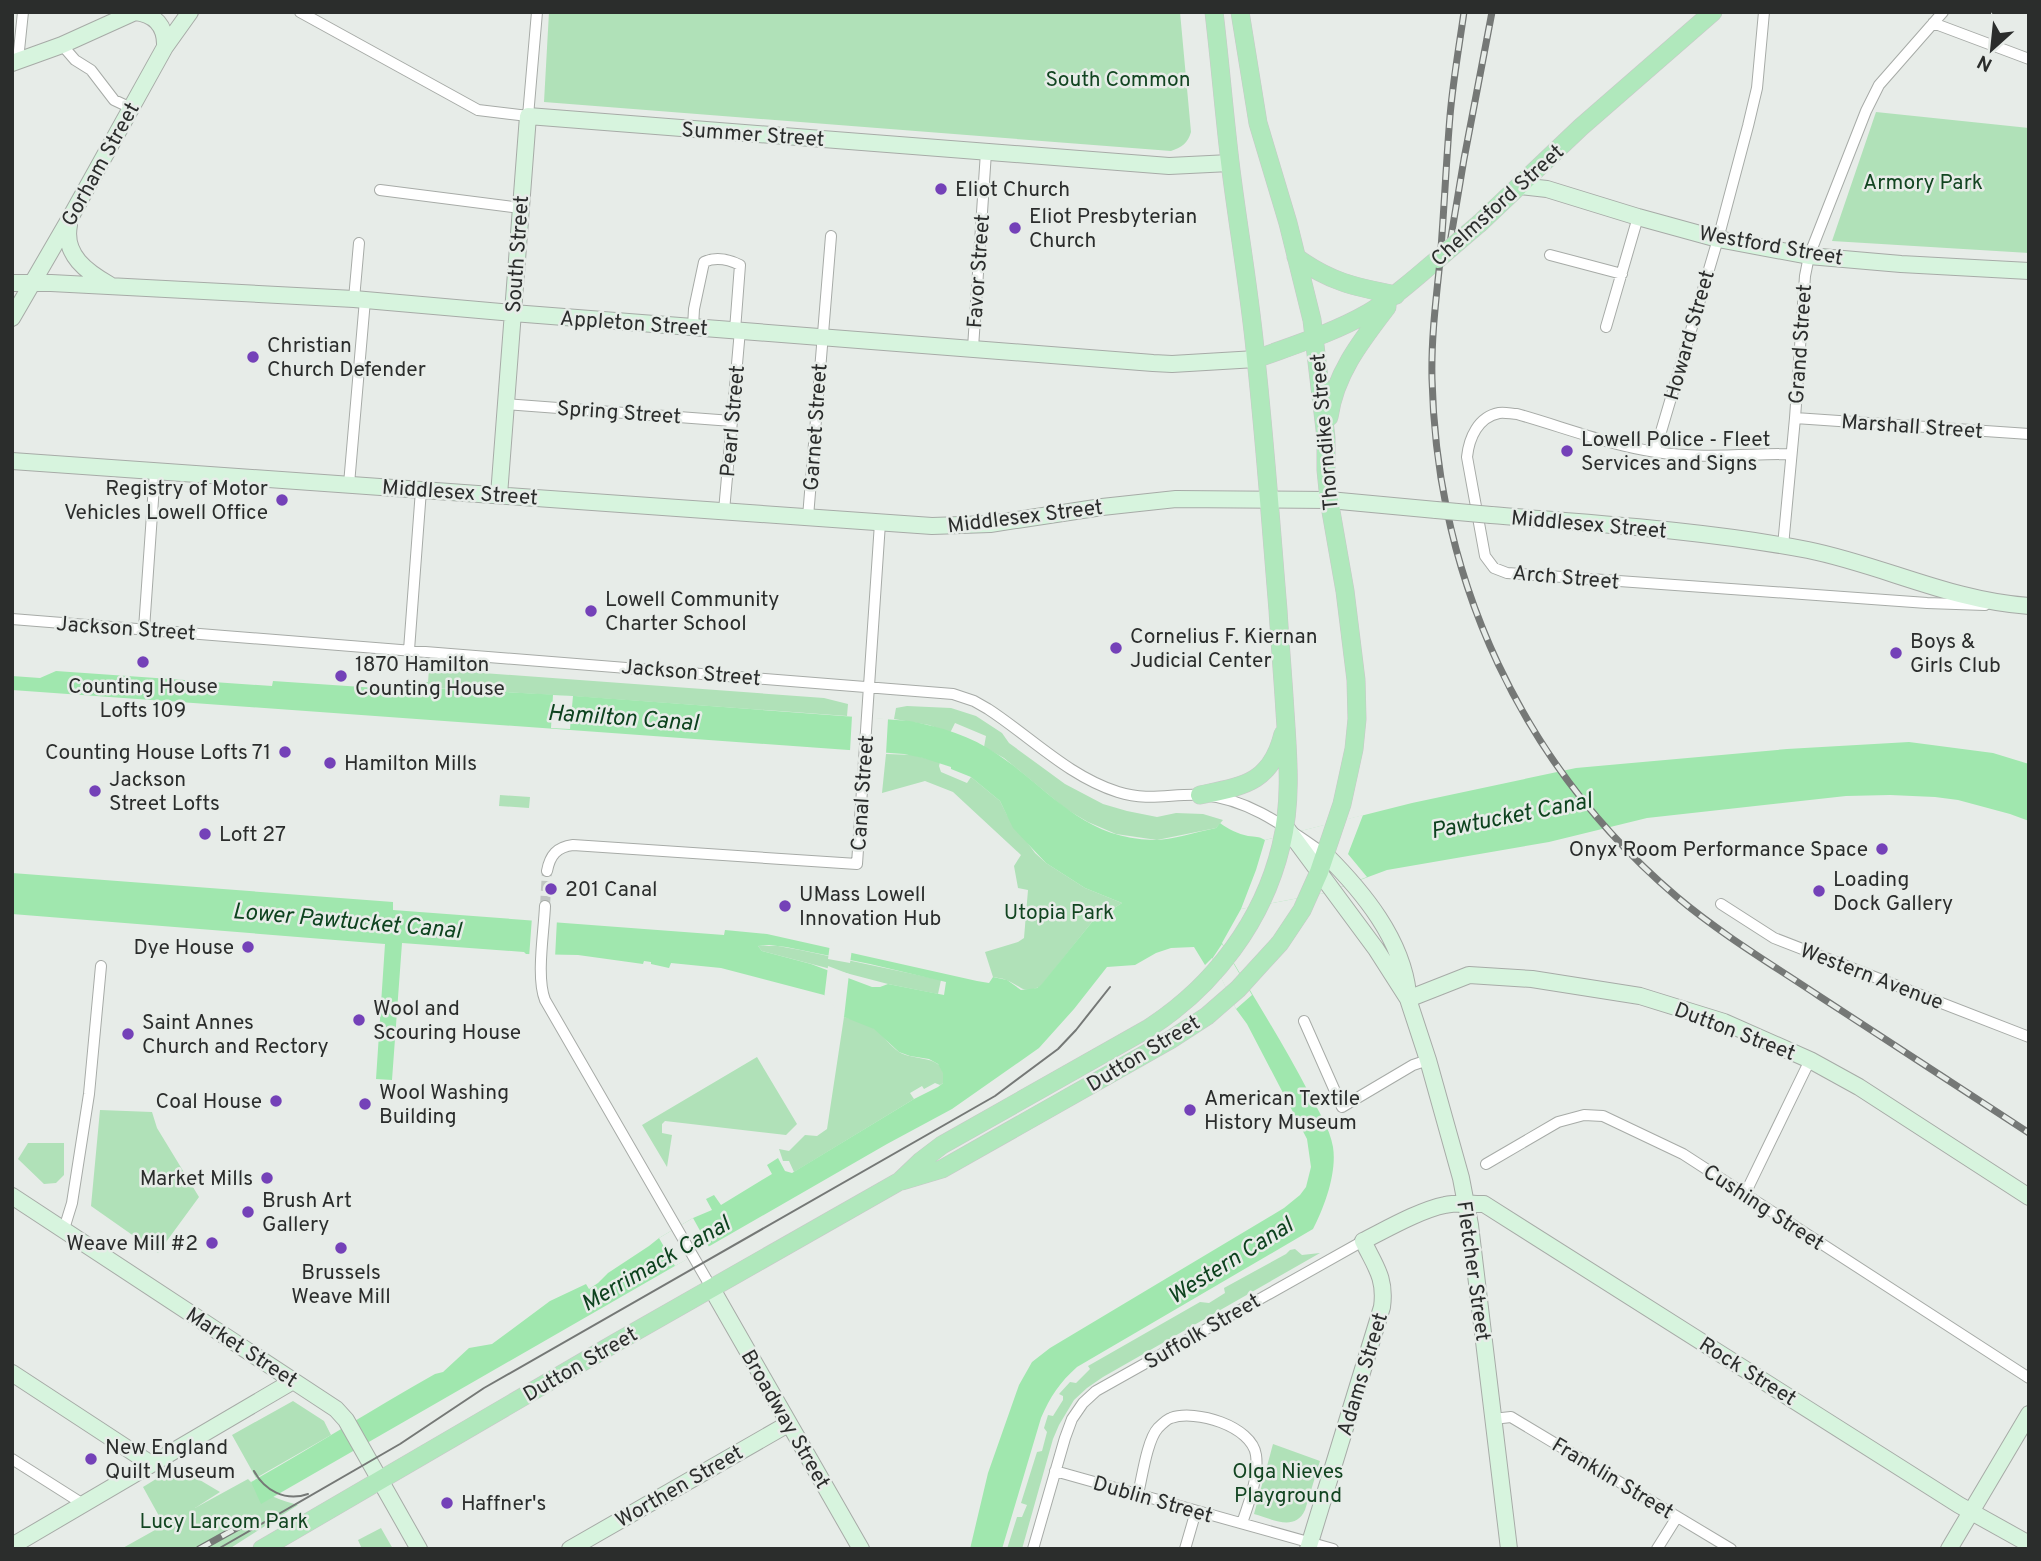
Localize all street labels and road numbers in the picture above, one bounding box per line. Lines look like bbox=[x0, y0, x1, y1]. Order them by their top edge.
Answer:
street label: Gorham Street bbox=[56, 98, 147, 232]
street label: Summer Street bbox=[681, 117, 825, 154]
street label: Chelmsford Street bbox=[1426, 139, 1570, 273]
street label: South Street bbox=[501, 194, 536, 314]
street label: Favor Street bbox=[962, 213, 997, 329]
street label: Westford Street bbox=[1697, 221, 1845, 272]
street label: Howard Street bbox=[1659, 267, 1722, 404]
street label: Grand Street bbox=[1784, 283, 1819, 405]
street label: Appleton Street bbox=[559, 306, 709, 343]
street label: Thorndike Street bbox=[1305, 352, 1346, 512]
street label: Garnet Street bbox=[799, 362, 834, 492]
street label: Pearl Street bbox=[715, 364, 752, 478]
street label: Spring Street bbox=[556, 396, 682, 431]
street label: Marshall Street bbox=[1840, 409, 1984, 446]
street label: Middlesex Street bbox=[381, 475, 539, 512]
street label: Middlesex Street bbox=[946, 495, 1104, 540]
street label: Middlesex Street bbox=[1510, 505, 1668, 546]
street label: Arch Street bbox=[1511, 560, 1620, 597]
street label: Jackson Street bbox=[55, 611, 197, 648]
street label: Jackson Street bbox=[620, 654, 762, 693]
street label: Canal Street bbox=[846, 734, 881, 852]
street label: Western Avenue bbox=[1796, 938, 1947, 1017]
street label: Dutton Street bbox=[1670, 997, 1799, 1068]
street label: Dutton Street bbox=[1082, 1010, 1205, 1099]
street label: Cushing Street bbox=[1697, 1159, 1829, 1257]
street label: Fletcher Street bbox=[1449, 1199, 1496, 1343]
street label: Suffolk Street bbox=[1140, 1288, 1266, 1376]
street label: Market Street bbox=[180, 1302, 302, 1394]
street label: Adams Street bbox=[1332, 1309, 1395, 1439]
street label: Dutton Street bbox=[519, 1322, 643, 1409]
street label: Rock Street bbox=[1693, 1332, 1801, 1413]
street label: Broadway Street bbox=[734, 1345, 835, 1494]
street label: Franklin Street bbox=[1546, 1432, 1678, 1526]
street label: Worthen Street bbox=[611, 1440, 748, 1535]
street label: Dublin Street bbox=[1090, 1470, 1216, 1530]

